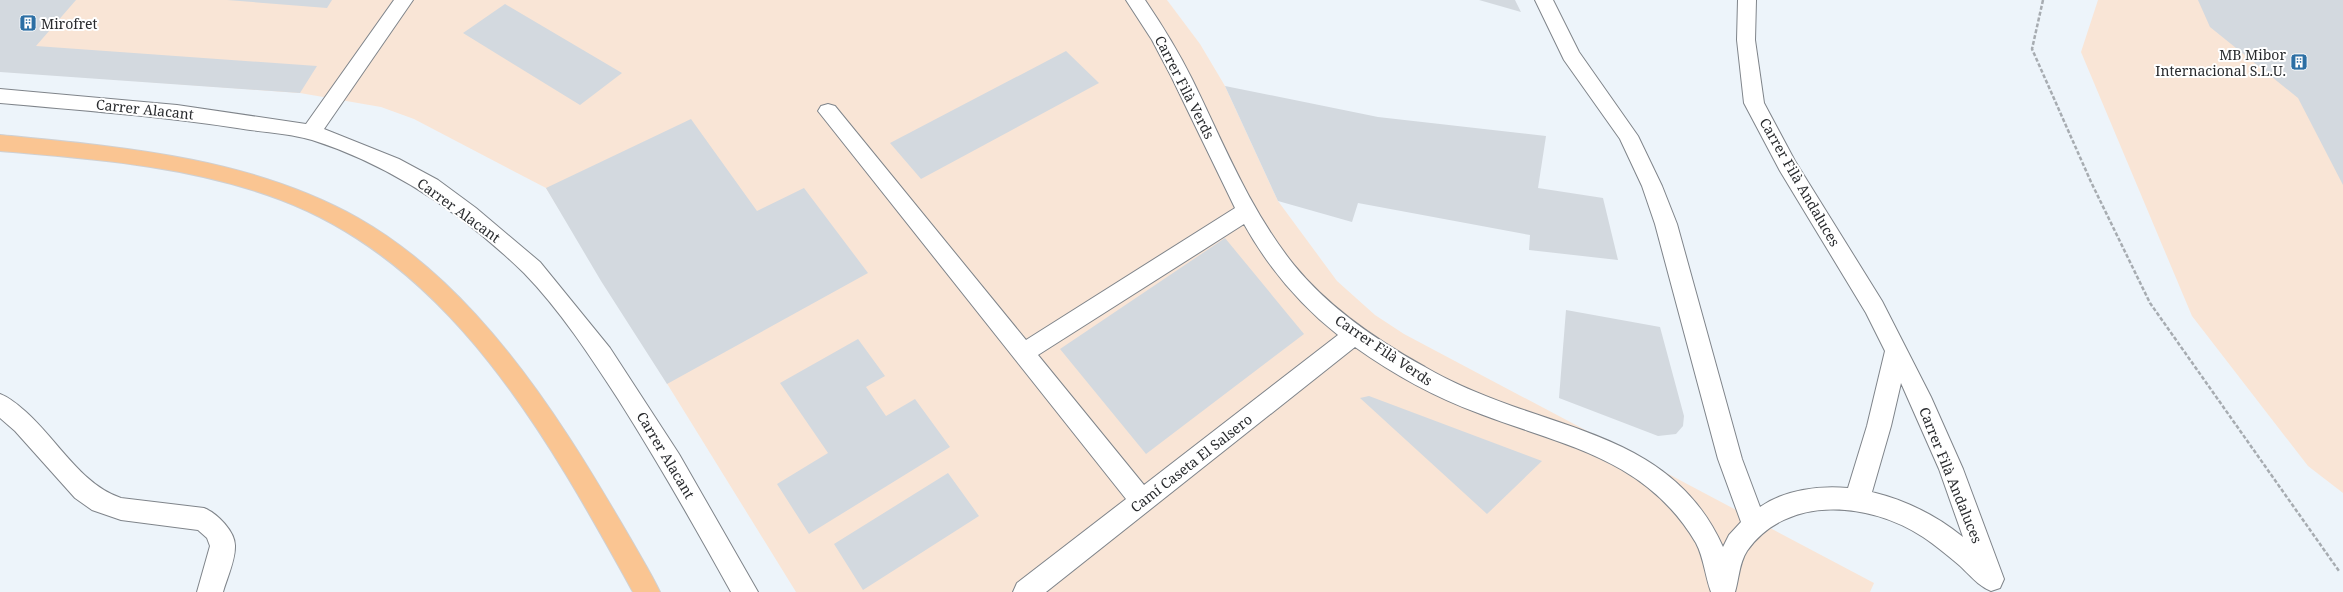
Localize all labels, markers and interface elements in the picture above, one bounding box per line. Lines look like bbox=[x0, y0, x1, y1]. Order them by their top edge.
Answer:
building icon: Mirofret bbox=[18, 13, 38, 33]
place label: Mirofret bbox=[41, 14, 98, 33]
street label: Carrer Filà Verds bbox=[1151, 32, 1219, 142]
place label: MB Mibor Internacional S.L.U. bbox=[2155, 45, 2286, 80]
building icon: MB Mibor Internacional S.L.U. bbox=[2289, 52, 2309, 72]
street label: Carrer Alacant bbox=[95, 94, 195, 124]
street label: Carrer Filà Andaluces bbox=[1755, 114, 1845, 250]
street label: Carrer Alacant bbox=[414, 173, 504, 247]
street label: Carrer Filà Verds bbox=[1332, 310, 1436, 390]
street label: Carrer Filà Andaluces bbox=[1915, 404, 1987, 546]
street label: Carrer Alacant bbox=[633, 408, 699, 502]
street label: Camí Caseta El Salsero bbox=[1126, 409, 1256, 517]

